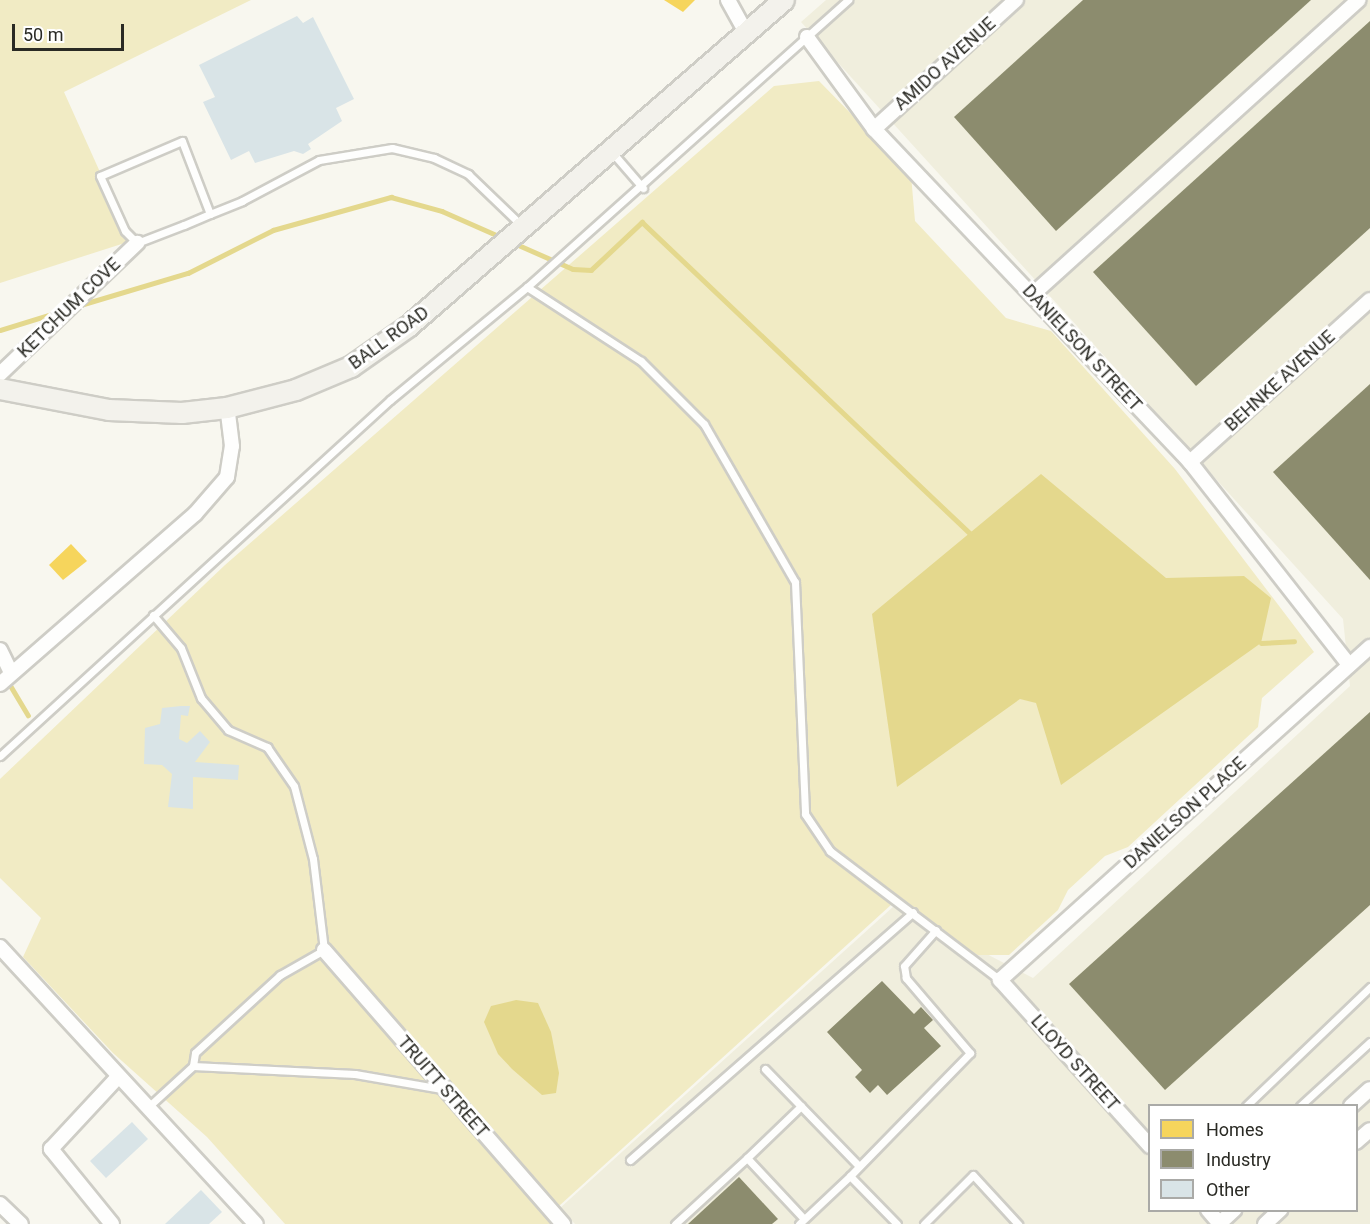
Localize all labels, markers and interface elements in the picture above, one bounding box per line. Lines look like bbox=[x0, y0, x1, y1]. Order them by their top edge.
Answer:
scale bar bbox=[15, 12, 128, 50]
street label: AMIDO AVENUE bbox=[890, 13, 1000, 115]
text: 50 m bbox=[23, 24, 63, 45]
street label: KETCHUM COVE bbox=[13, 254, 125, 362]
street label: DANIELSON STREET bbox=[1018, 280, 1146, 416]
street label: BALL ROAD bbox=[345, 302, 433, 374]
street label: BEHNKE AVENUE bbox=[1221, 326, 1339, 436]
street label: DANIELSON PLACE bbox=[1120, 753, 1250, 873]
street label: LLOYD STREET bbox=[1026, 1011, 1124, 1115]
street label: TRUITT STREET bbox=[393, 1032, 493, 1142]
legend bbox=[1148, 1104, 1358, 1212]
text: Homes bbox=[1206, 1119, 1264, 1140]
text: Industry bbox=[1206, 1149, 1271, 1170]
text: Other bbox=[1206, 1179, 1250, 1200]

